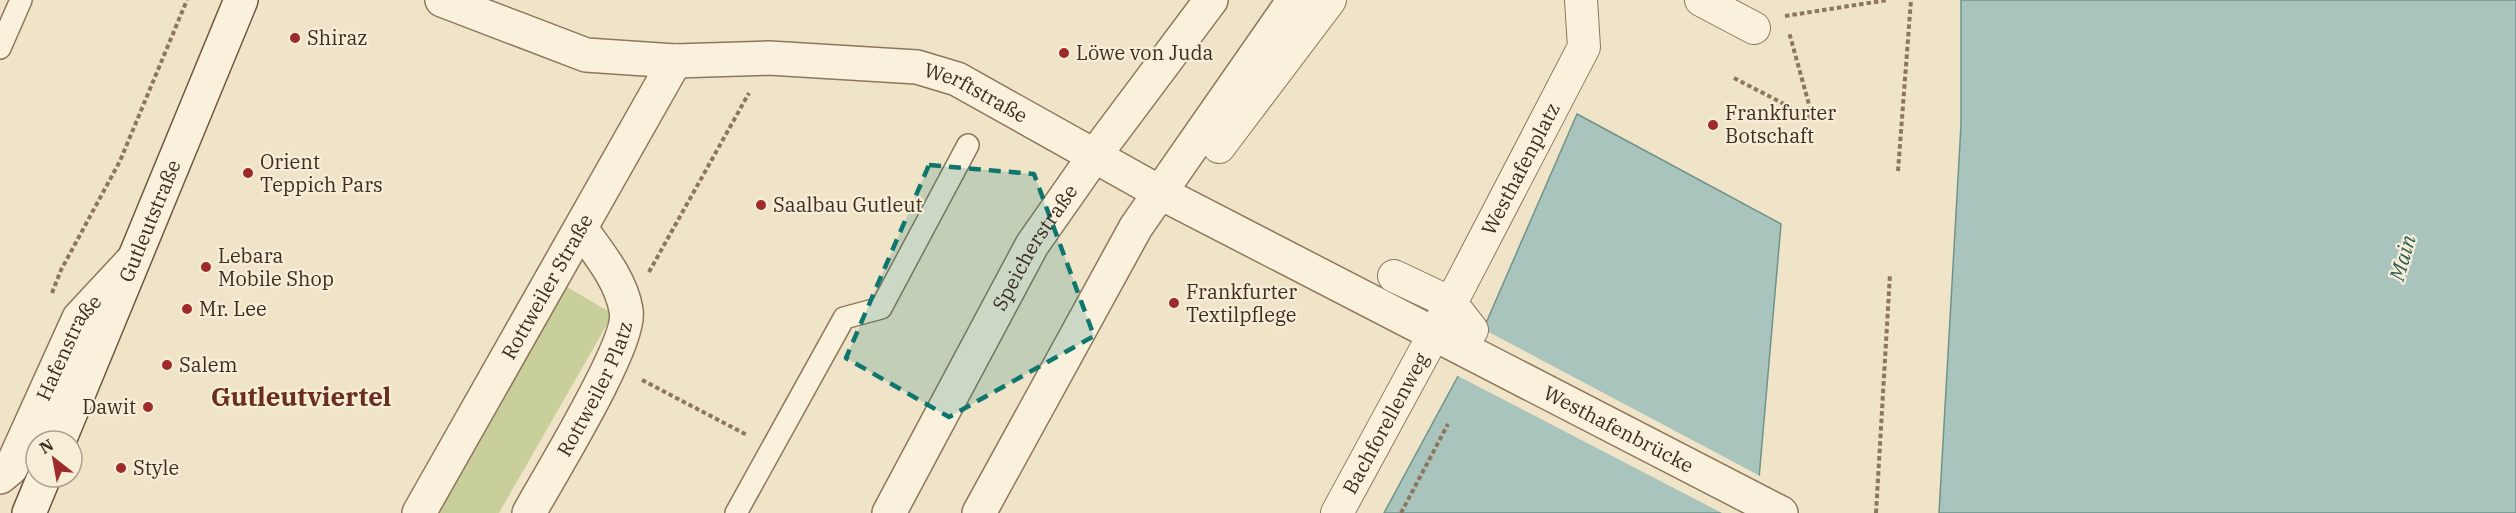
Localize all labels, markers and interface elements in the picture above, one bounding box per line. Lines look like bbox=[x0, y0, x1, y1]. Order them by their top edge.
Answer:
place label: Shiraz bbox=[307, 24, 367, 51]
marker: Shiraz bbox=[288, 31, 302, 45]
place label: Löwe von Juda bbox=[1076, 39, 1214, 66]
marker: Löwe von Juda bbox=[1057, 46, 1071, 60]
street label: Werftstraße bbox=[921, 56, 1033, 129]
street label: Westhafenplatz bbox=[1475, 98, 1566, 240]
place label: Frankfurter Botschaft bbox=[1725, 99, 1836, 149]
marker: Frankfurter Botschaft bbox=[1706, 118, 1720, 132]
place label: Orient Teppich Pars bbox=[260, 148, 383, 198]
street label: Gutleutstraße bbox=[112, 156, 187, 286]
marker: Orient Teppich Pars bbox=[241, 166, 255, 180]
street label: Speicherstraße bbox=[985, 179, 1083, 315]
place label: Saalbau Gutleut bbox=[773, 191, 923, 218]
marker: Saalbau Gutleut bbox=[754, 198, 768, 212]
street label: Rottweiler Straße bbox=[495, 209, 599, 364]
water label: Main bbox=[2382, 231, 2422, 285]
place label: Lebara Mobile Shop bbox=[218, 242, 334, 292]
marker: Lebara Mobile Shop bbox=[199, 260, 213, 274]
place label: Frankfurter Textilpflege bbox=[1186, 278, 1297, 328]
street label: Hafenstraße bbox=[29, 288, 107, 405]
place label: Mr. Lee bbox=[199, 295, 267, 322]
marker: Frankfurter Textilpflege bbox=[1167, 296, 1181, 310]
marker: Mr. Lee bbox=[180, 302, 194, 316]
street label: Rottweiler Platz bbox=[550, 318, 638, 461]
street label: Bachforellenweg bbox=[1336, 348, 1435, 499]
place label: Salem bbox=[179, 351, 237, 378]
marker: Salem bbox=[160, 358, 174, 372]
district label: Gutleutviertel bbox=[211, 379, 391, 413]
street label: Westhafenbrücke bbox=[1539, 379, 1698, 479]
place label: Dawit bbox=[82, 393, 136, 420]
marker: Dawit bbox=[141, 400, 155, 414]
north arrow bbox=[24, 429, 84, 489]
text: N bbox=[36, 434, 57, 458]
place label: Style bbox=[133, 454, 179, 481]
marker: Style bbox=[114, 461, 128, 475]

